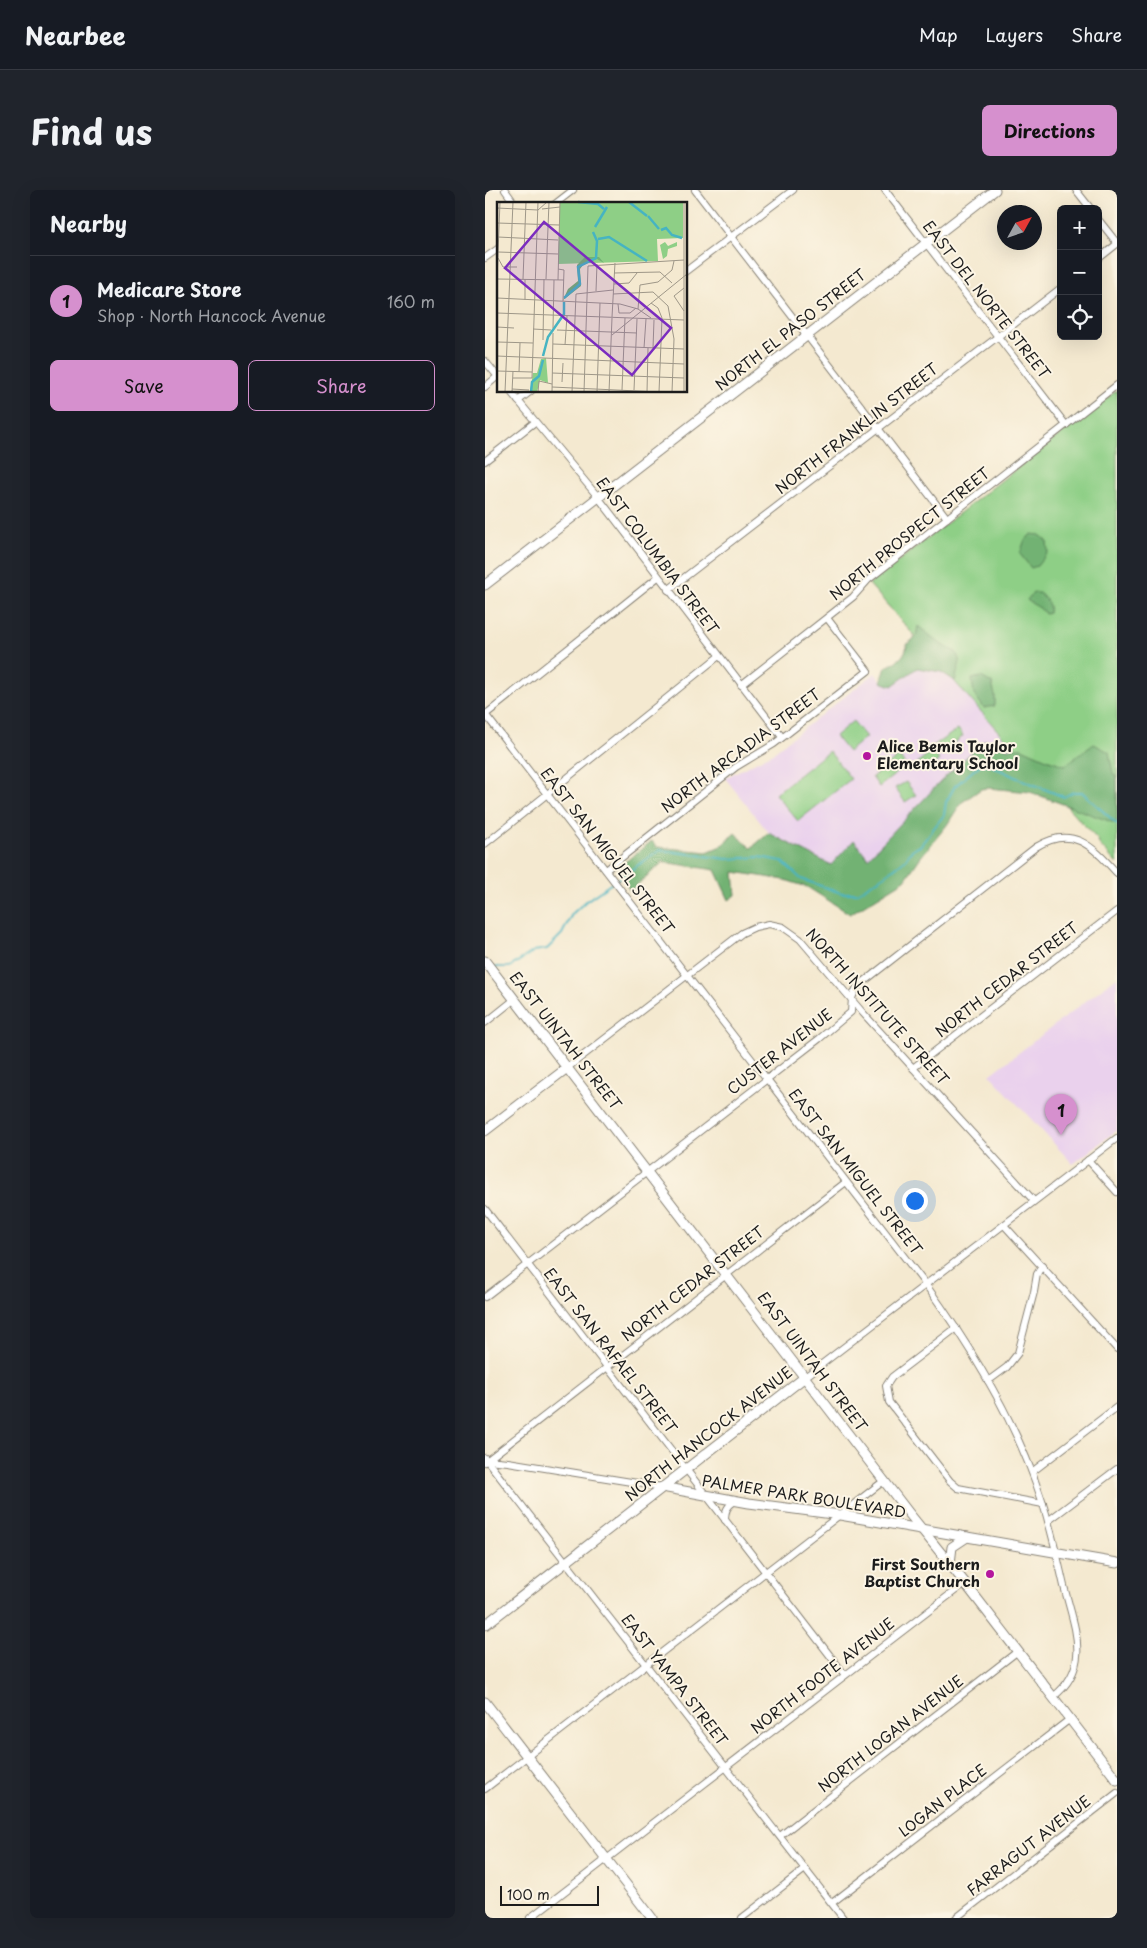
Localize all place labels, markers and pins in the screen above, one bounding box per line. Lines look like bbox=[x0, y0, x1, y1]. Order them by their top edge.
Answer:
place label: Alice Bemis Taylor Elementary School bbox=[876, 734, 1018, 774]
marker: Alice Bemis Taylor Elementary School bbox=[861, 750, 873, 762]
pin: 1 bbox=[1045, 1094, 1077, 1135]
place label: First Southern Baptist Church bbox=[864, 1552, 980, 1592]
marker: First Southern Baptist Church bbox=[984, 1568, 996, 1580]

